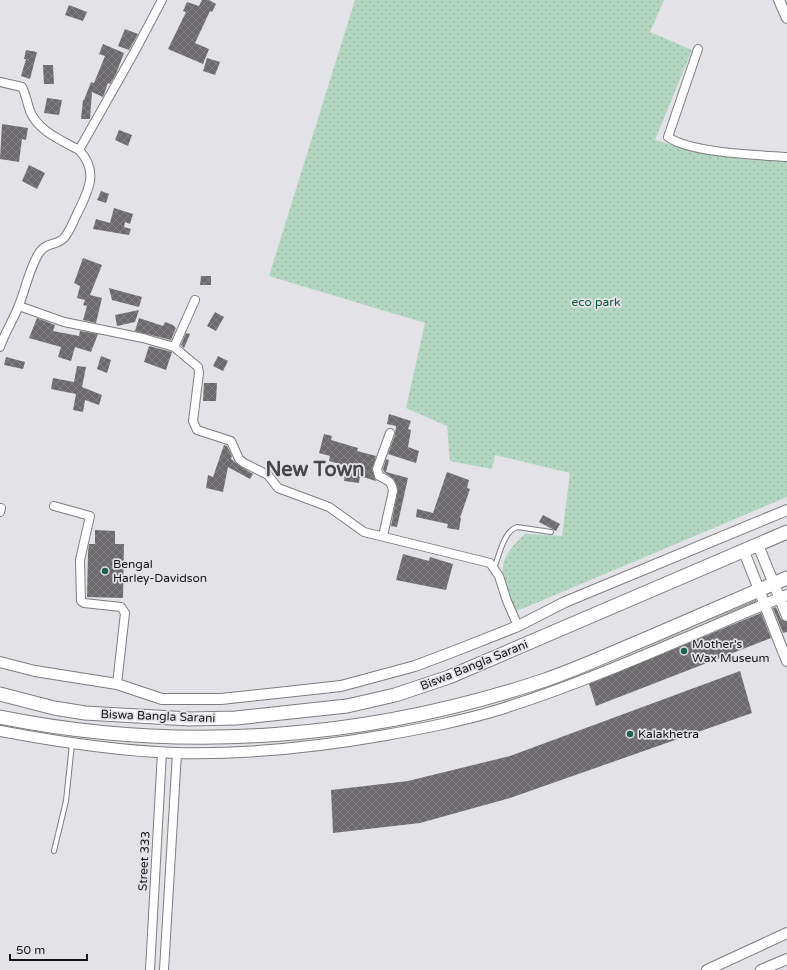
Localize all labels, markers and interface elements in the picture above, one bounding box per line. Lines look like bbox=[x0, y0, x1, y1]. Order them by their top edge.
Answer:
park label: eco park bbox=[571, 295, 621, 309]
district label: New Town bbox=[266, 458, 364, 482]
place label: Bengal Harley-Davidson bbox=[113, 557, 207, 585]
marker: Bengal Harley-Davidson bbox=[100, 566, 110, 576]
street label: Biswa Bangla Sarani bbox=[418, 637, 530, 693]
place label: Mother's Wax Museum bbox=[692, 637, 770, 665]
marker: Mother's Wax Museum bbox=[679, 646, 689, 656]
street label: Biswa Bangla Sarani bbox=[100, 707, 216, 725]
place label: Kalakhetra bbox=[638, 727, 699, 741]
marker: Kalakhetra bbox=[625, 729, 635, 739]
street label: Street 333 bbox=[135, 831, 153, 891]
scale bar bbox=[10, 936, 87, 962]
text: 50 m bbox=[16, 943, 45, 957]

